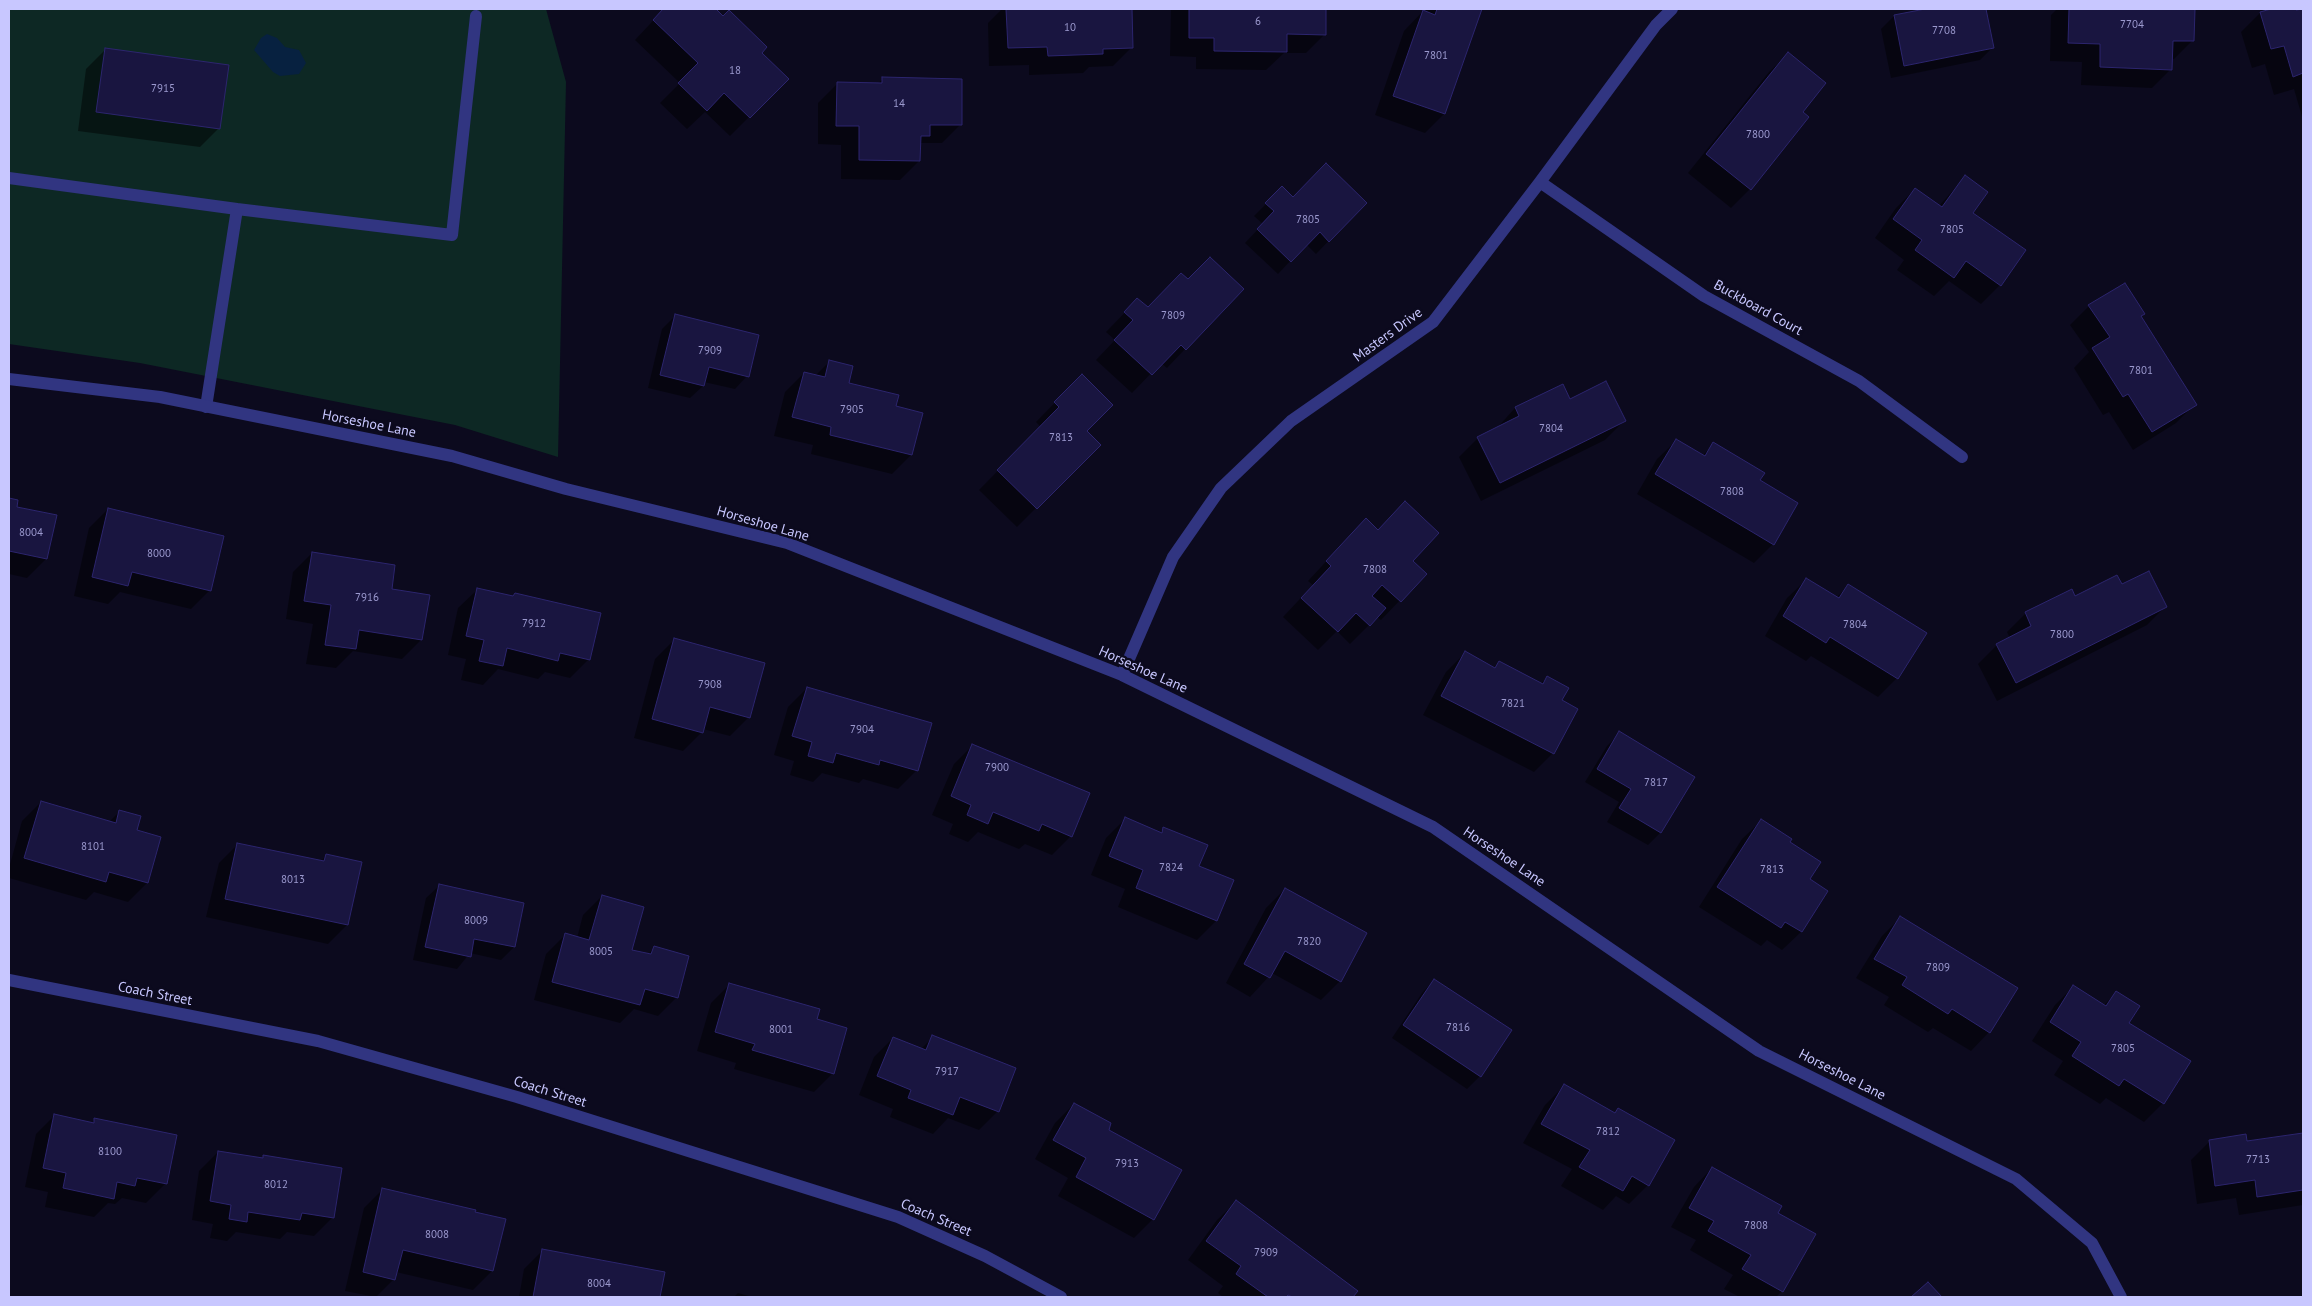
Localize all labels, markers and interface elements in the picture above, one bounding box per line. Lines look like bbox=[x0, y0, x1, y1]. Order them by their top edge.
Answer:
house number: 6 bbox=[1255, 15, 1261, 29]
house number: 7704 bbox=[2120, 18, 2144, 32]
house number: 10 bbox=[1064, 21, 1076, 35]
house number: 7708 bbox=[1932, 24, 1956, 38]
house number: 7801 bbox=[1424, 49, 1448, 63]
house number: 18 bbox=[729, 64, 741, 78]
house number: 7915 bbox=[151, 82, 175, 96]
house number: 14 bbox=[893, 97, 905, 111]
house number: 7800 bbox=[1746, 128, 1770, 142]
house number: 7805 bbox=[1296, 213, 1320, 227]
house number: 7805 bbox=[1940, 223, 1964, 237]
street label: Buckboard Court bbox=[1711, 277, 1805, 339]
street label: Masters Drive bbox=[1350, 304, 1426, 366]
house number: 7809 bbox=[1161, 309, 1185, 323]
house number: 7909 bbox=[698, 344, 722, 358]
house number: 7801 bbox=[2129, 364, 2153, 378]
house number: 7905 bbox=[840, 403, 864, 417]
street label: Horseshoe Lane bbox=[321, 407, 417, 441]
house number: 7804 bbox=[1539, 422, 1563, 436]
house number: 7813 bbox=[1049, 431, 1073, 445]
house number: 7808 bbox=[1720, 485, 1744, 499]
street label: Horseshoe Lane bbox=[715, 503, 811, 545]
house number: 8004 bbox=[19, 526, 43, 540]
house number: 8000 bbox=[147, 547, 171, 561]
house number: 7808 bbox=[1363, 563, 1387, 577]
house number: 7916 bbox=[355, 591, 379, 605]
house number: 7912 bbox=[522, 617, 546, 631]
house number: 7804 bbox=[1843, 618, 1867, 632]
house number: 7800 bbox=[2050, 628, 2074, 642]
street label: Horseshoe Lane bbox=[1096, 643, 1190, 697]
house number: 7908 bbox=[698, 678, 722, 692]
house number: 7821 bbox=[1501, 697, 1525, 711]
house number: 7904 bbox=[850, 723, 874, 737]
house number: 7900 bbox=[985, 761, 1009, 775]
house number: 7817 bbox=[1644, 776, 1668, 790]
street label: Horseshoe Lane bbox=[1460, 823, 1548, 891]
house number: 8101 bbox=[81, 840, 105, 854]
house number: 7824 bbox=[1159, 861, 1183, 875]
house number: 7813 bbox=[1760, 863, 1784, 877]
house number: 8013 bbox=[281, 873, 305, 887]
house number: 8009 bbox=[464, 914, 488, 928]
house number: 7820 bbox=[1297, 935, 1321, 949]
house number: 8005 bbox=[589, 945, 613, 959]
house number: 7809 bbox=[1926, 961, 1950, 975]
street label: Coach Street bbox=[116, 979, 194, 1009]
house number: 7816 bbox=[1446, 1021, 1470, 1035]
house number: 8001 bbox=[769, 1023, 793, 1037]
house number: 7805 bbox=[2111, 1042, 2135, 1056]
street label: Horseshoe Lane bbox=[1796, 1046, 1888, 1104]
house number: 7917 bbox=[935, 1065, 959, 1079]
street label: Coach Street bbox=[511, 1073, 589, 1111]
house number: 7812 bbox=[1596, 1125, 1620, 1139]
house number: 8100 bbox=[98, 1145, 122, 1159]
house number: 7713 bbox=[2246, 1153, 2270, 1167]
house number: 7913 bbox=[1115, 1157, 1139, 1171]
house number: 8012 bbox=[264, 1178, 288, 1192]
street label: Coach Street bbox=[898, 1196, 974, 1240]
house number: 7808 bbox=[1744, 1219, 1768, 1233]
house number: 8008 bbox=[425, 1228, 449, 1242]
house number: 7909 bbox=[1254, 1246, 1278, 1260]
house number: 8004 bbox=[587, 1277, 611, 1291]

